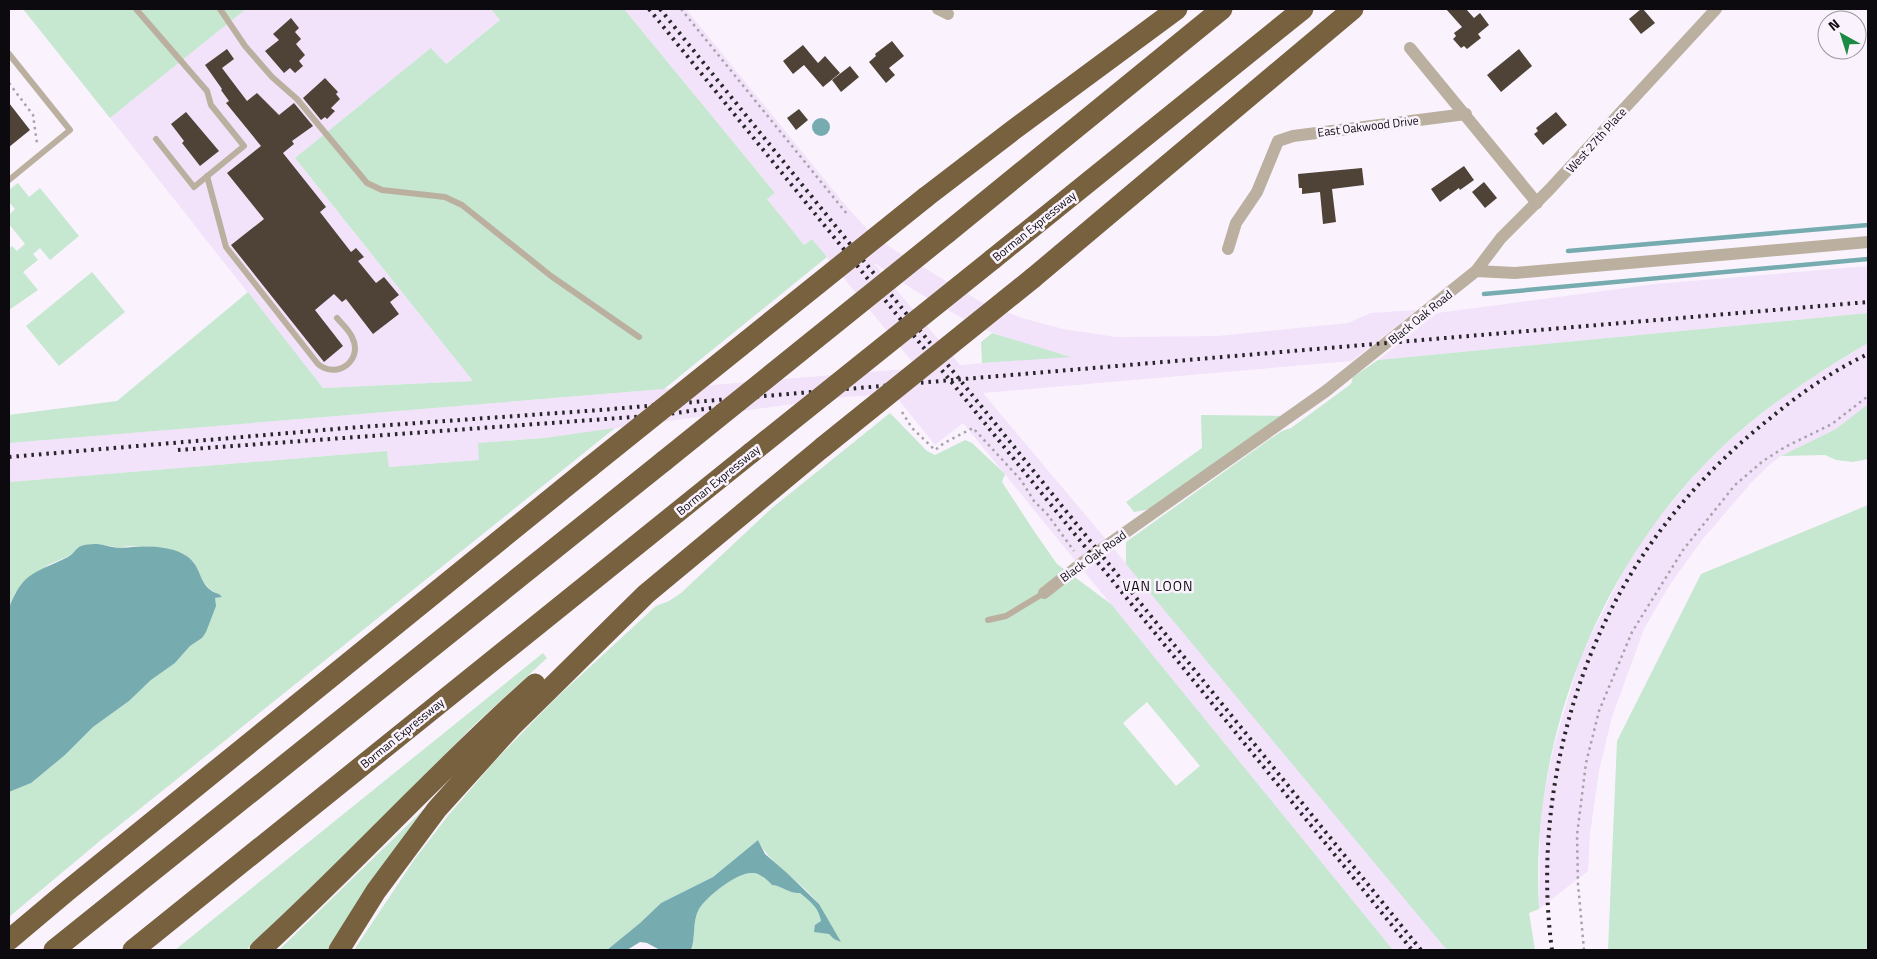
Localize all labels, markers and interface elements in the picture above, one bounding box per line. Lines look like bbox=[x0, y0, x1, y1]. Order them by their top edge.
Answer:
north arrow bbox=[1817, 10, 1867, 60]
text: N bbox=[1823, 13, 1844, 36]
street label: West 27th Place bbox=[1561, 103, 1631, 177]
street label: East Oakwood Drive bbox=[1316, 110, 1420, 142]
street label: Borman Expressway bbox=[988, 186, 1080, 266]
street label: Black Oak Road bbox=[1384, 285, 1456, 349]
street label: Borman Expressway bbox=[672, 440, 764, 520]
street label: Black Oak Road bbox=[1056, 525, 1130, 587]
district label: VAN LOON bbox=[1122, 575, 1194, 596]
street label: Borman Expressway bbox=[356, 693, 448, 773]

